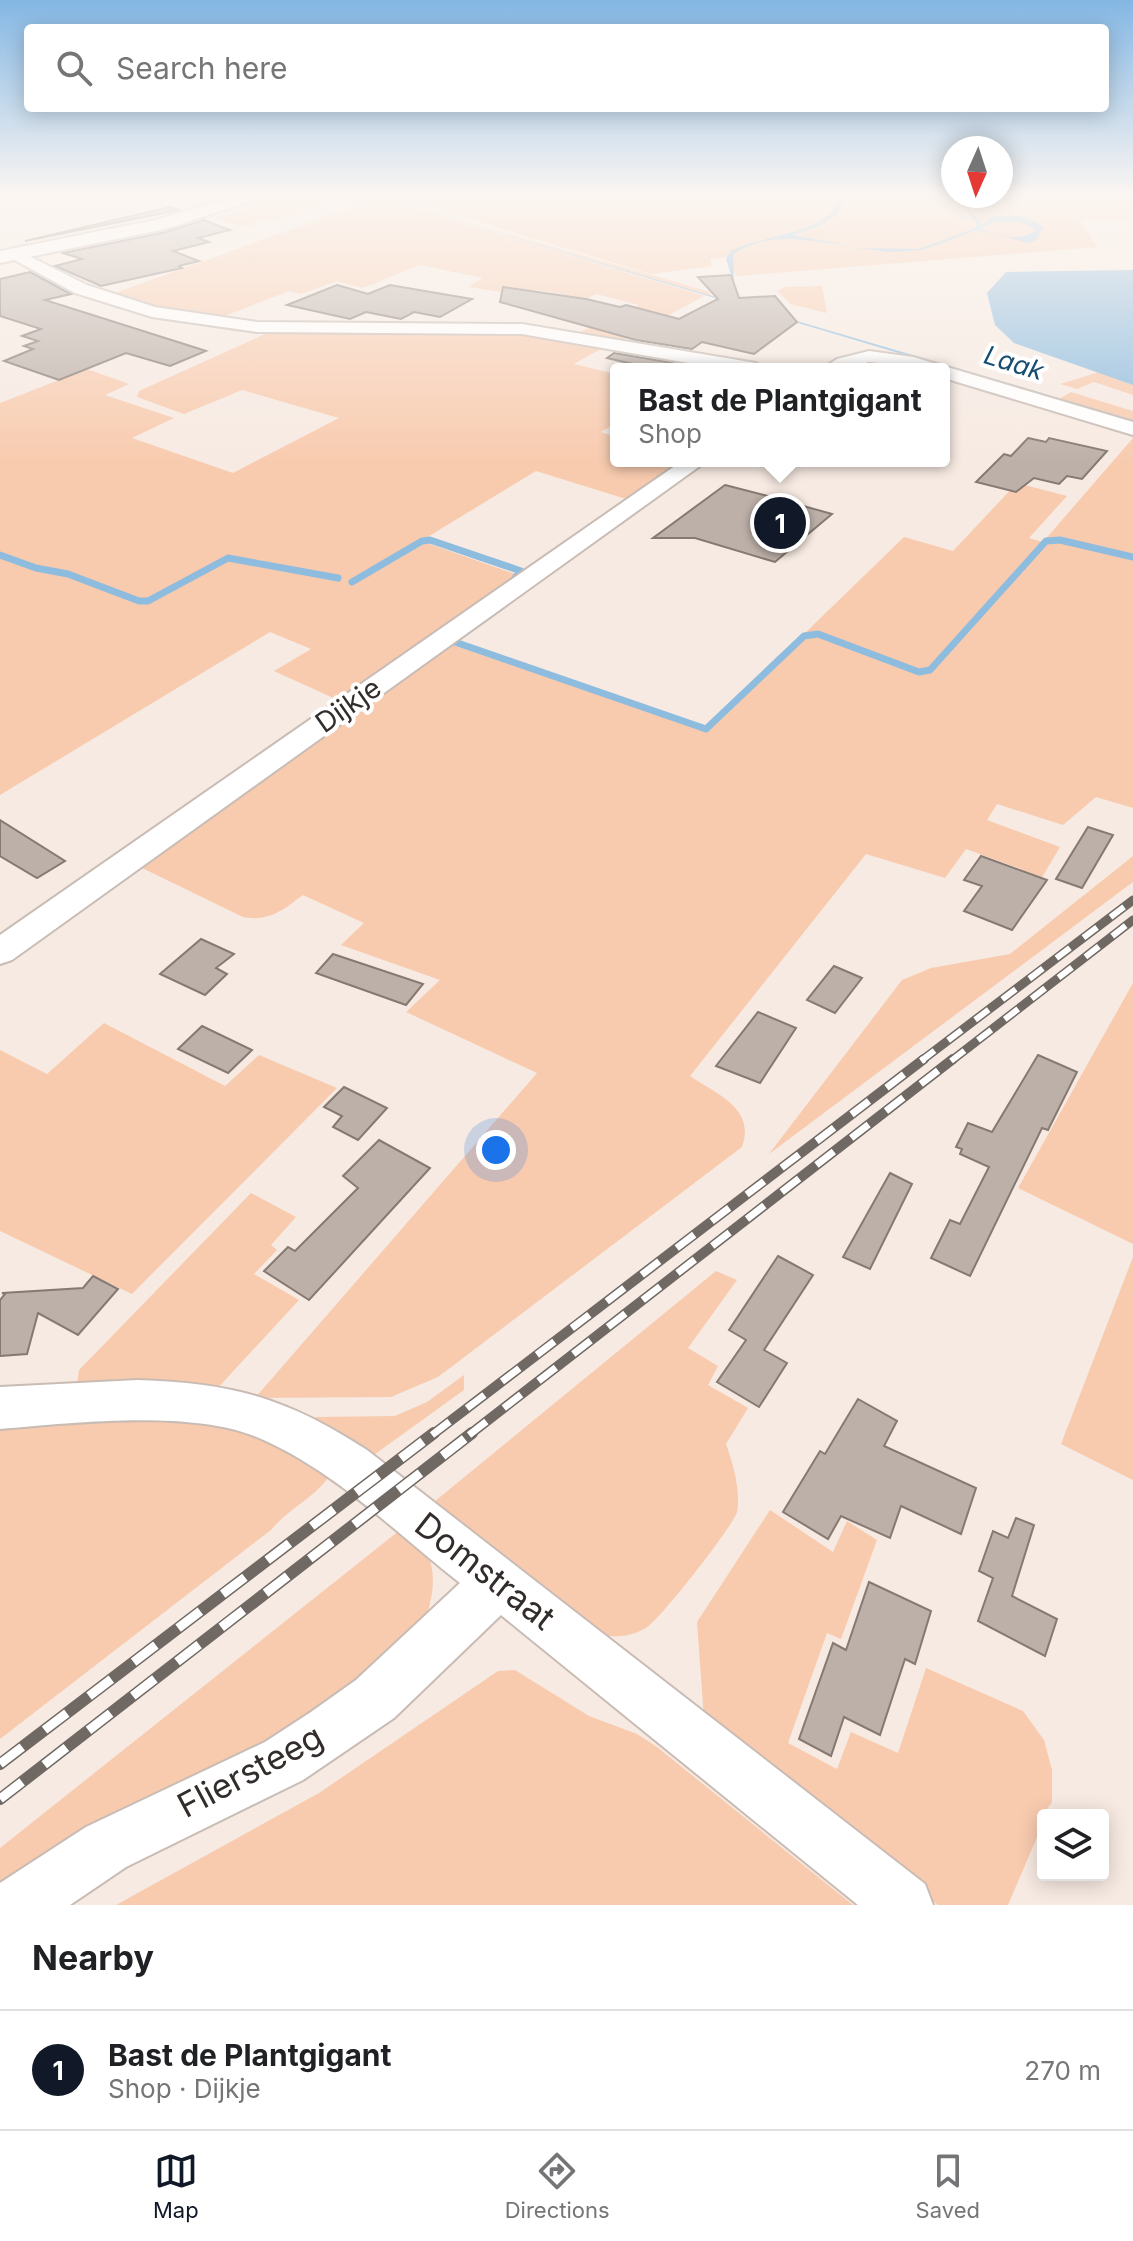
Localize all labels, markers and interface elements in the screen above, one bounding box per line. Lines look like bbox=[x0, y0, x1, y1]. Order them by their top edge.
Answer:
search box bbox=[24, 24, 1109, 112]
icon: search bbox=[52, 46, 96, 90]
text: Search here bbox=[116, 50, 288, 86]
north arrow bbox=[941, 136, 1013, 208]
water label: Laak bbox=[980, 339, 1048, 386]
popup bbox=[610, 363, 950, 467]
text: Bast de Plantgigant bbox=[638, 382, 922, 418]
text: Shop bbox=[638, 418, 702, 449]
pin: 1 bbox=[754, 493, 806, 553]
street label: Dijkje bbox=[309, 670, 387, 740]
your location bbox=[476, 1130, 516, 1170]
street label: Domstraat bbox=[407, 1503, 563, 1638]
street label: Fliersteeg bbox=[170, 1715, 329, 1826]
map controls bbox=[1037, 1809, 1109, 1881]
button: layers bbox=[1037, 1809, 1109, 1881]
text: Nearby bbox=[32, 1937, 154, 1978]
text: Bast de Plantgigant bbox=[108, 2037, 392, 2073]
text: 1 bbox=[52, 2055, 64, 2086]
text: 270 m bbox=[1024, 2055, 1101, 2086]
text: Shop · Dijkje bbox=[108, 2073, 261, 2104]
tab: Map bbox=[153, 2149, 199, 2223]
tab: Directions bbox=[505, 2149, 610, 2223]
tab: Saved bbox=[916, 2149, 980, 2223]

